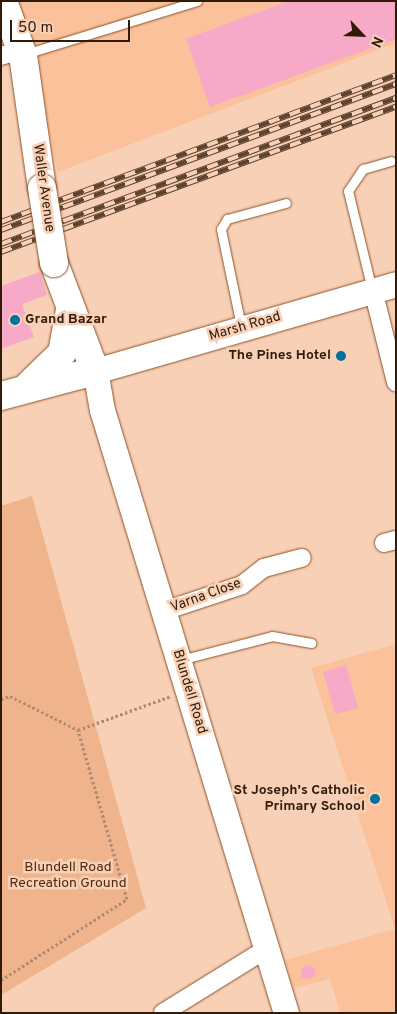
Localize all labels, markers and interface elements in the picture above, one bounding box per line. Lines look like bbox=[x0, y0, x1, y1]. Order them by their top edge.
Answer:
scale bar bbox=[12, 10, 132, 42]
north arrow bbox=[337, 10, 387, 60]
text: 50 m bbox=[18, 19, 53, 38]
text: N bbox=[366, 33, 386, 50]
street label: Waller Avenue bbox=[28, 143, 58, 233]
street label: Marsh Road bbox=[207, 309, 283, 345]
place label: Grand Bazar bbox=[25, 312, 107, 328]
marker: Grand Bazar bbox=[9, 314, 21, 326]
place label: The Pines Hotel bbox=[228, 348, 331, 364]
marker: The Pines Hotel bbox=[335, 350, 347, 362]
street label: Varna Close bbox=[168, 575, 244, 617]
street label: Blundell Road bbox=[168, 648, 210, 736]
place label: St Joseph's Catholic Primary School bbox=[233, 783, 365, 816]
marker: St Joseph's Catholic Primary School bbox=[369, 793, 381, 805]
park label: Blundell Road Recreation Ground bbox=[9, 860, 127, 892]

